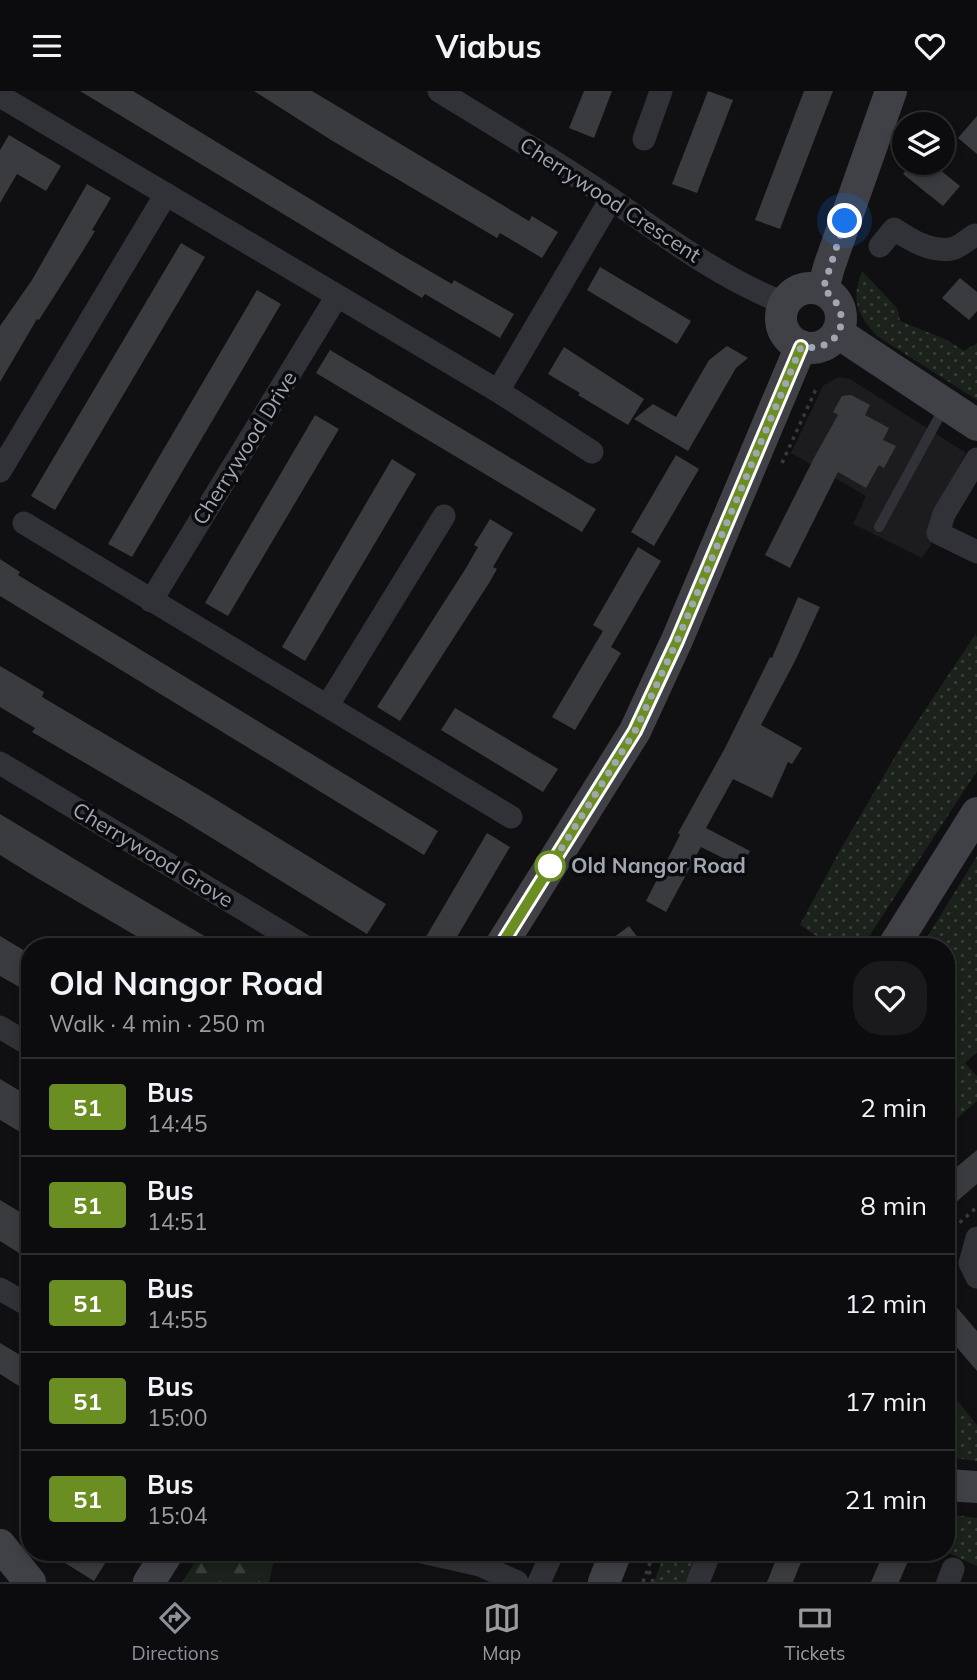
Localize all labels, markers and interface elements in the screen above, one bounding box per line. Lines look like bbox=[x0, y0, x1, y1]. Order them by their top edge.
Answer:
text: Viabus bbox=[435, 26, 542, 66]
icon: menu bbox=[28, 27, 66, 65]
icon: heart bbox=[911, 27, 949, 65]
map controls bbox=[892, 112, 955, 175]
button: layers bbox=[892, 112, 955, 175]
street label: Cherrywood Crescent bbox=[515, 131, 706, 267]
your location bbox=[827, 203, 862, 238]
street label: Cherrywood Drive bbox=[186, 366, 302, 529]
street label: Cherrywood Grove bbox=[69, 796, 238, 912]
marker: Old Nangor Road bbox=[535, 851, 565, 881]
place label: Old Nangor Road bbox=[571, 852, 746, 878]
button: heart bbox=[853, 961, 927, 1035]
text: Old Nangor Road bbox=[49, 962, 324, 1003]
text: Walk · 4 min · 250 m bbox=[49, 1009, 266, 1038]
text: Bus bbox=[147, 1076, 193, 1109]
text: 2 min bbox=[860, 1091, 927, 1124]
text: 51 bbox=[73, 1092, 102, 1122]
text: 14:45 bbox=[147, 1109, 207, 1138]
text: Bus bbox=[147, 1174, 193, 1207]
text: 8 min bbox=[860, 1189, 927, 1222]
text: 51 bbox=[73, 1190, 102, 1220]
text: 14:51 bbox=[147, 1207, 207, 1236]
text: Bus bbox=[147, 1272, 193, 1305]
text: 12 min bbox=[845, 1287, 927, 1320]
text: 51 bbox=[73, 1288, 102, 1318]
text: 14:55 bbox=[147, 1305, 207, 1334]
text: Bus bbox=[147, 1370, 193, 1403]
text: 17 min bbox=[845, 1385, 927, 1418]
text: 51 bbox=[73, 1386, 102, 1416]
text: 15:00 bbox=[147, 1403, 207, 1432]
text: Bus bbox=[147, 1468, 193, 1501]
text: 21 min bbox=[845, 1483, 927, 1516]
text: 51 bbox=[73, 1484, 102, 1514]
text: 15:04 bbox=[147, 1501, 207, 1530]
tab: Directions bbox=[131, 1599, 219, 1665]
tab: Map bbox=[482, 1599, 521, 1665]
tab: Tickets bbox=[784, 1599, 846, 1665]

